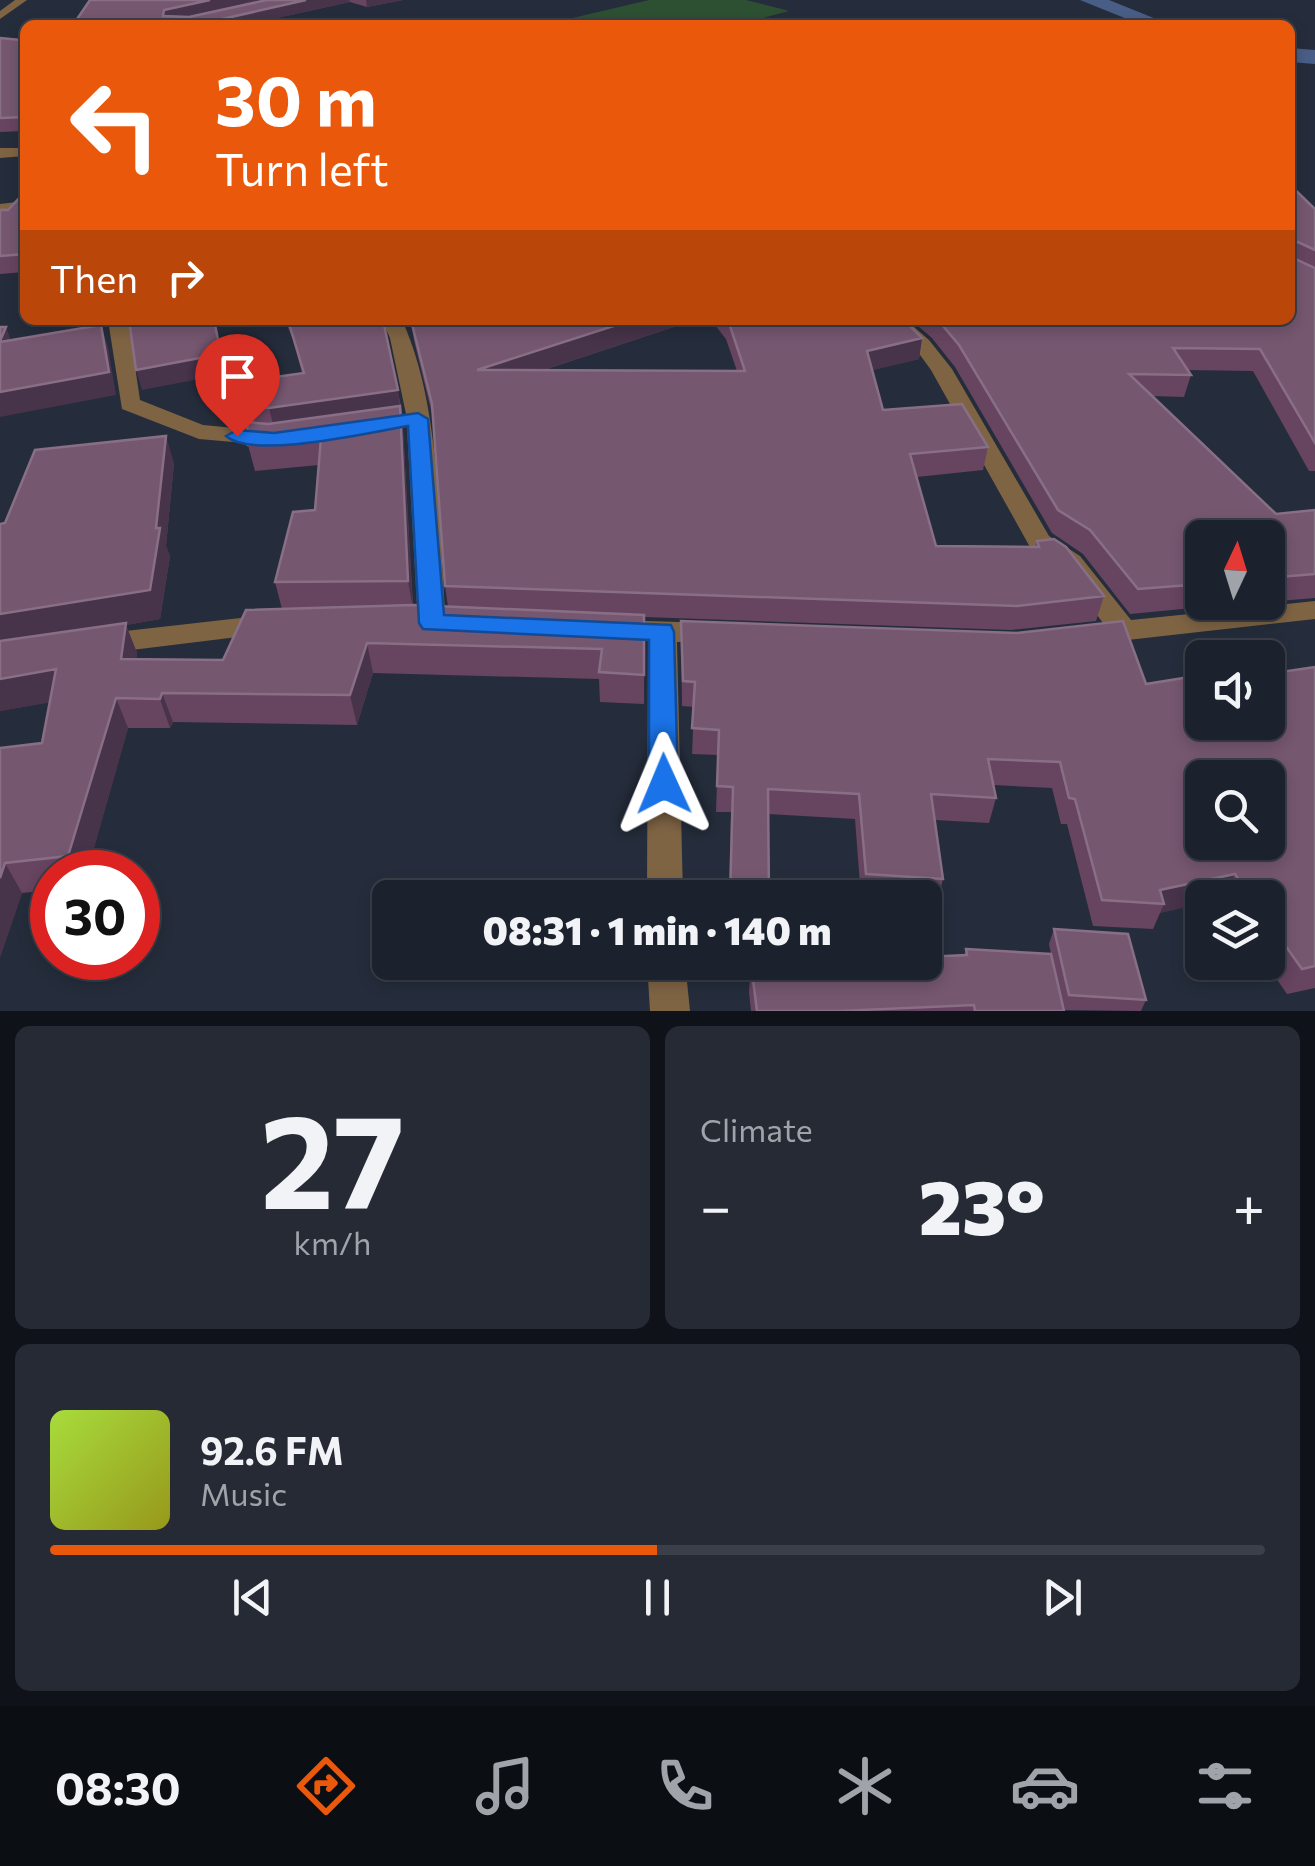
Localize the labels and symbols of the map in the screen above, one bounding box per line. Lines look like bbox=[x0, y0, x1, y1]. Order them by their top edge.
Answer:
pin bbox=[195, 334, 280, 437]
north arrow bbox=[1185, 520, 1285, 620]
position arrow bbox=[612, 732, 716, 836]
speed limit sign: 30 bbox=[30, 850, 160, 980]

